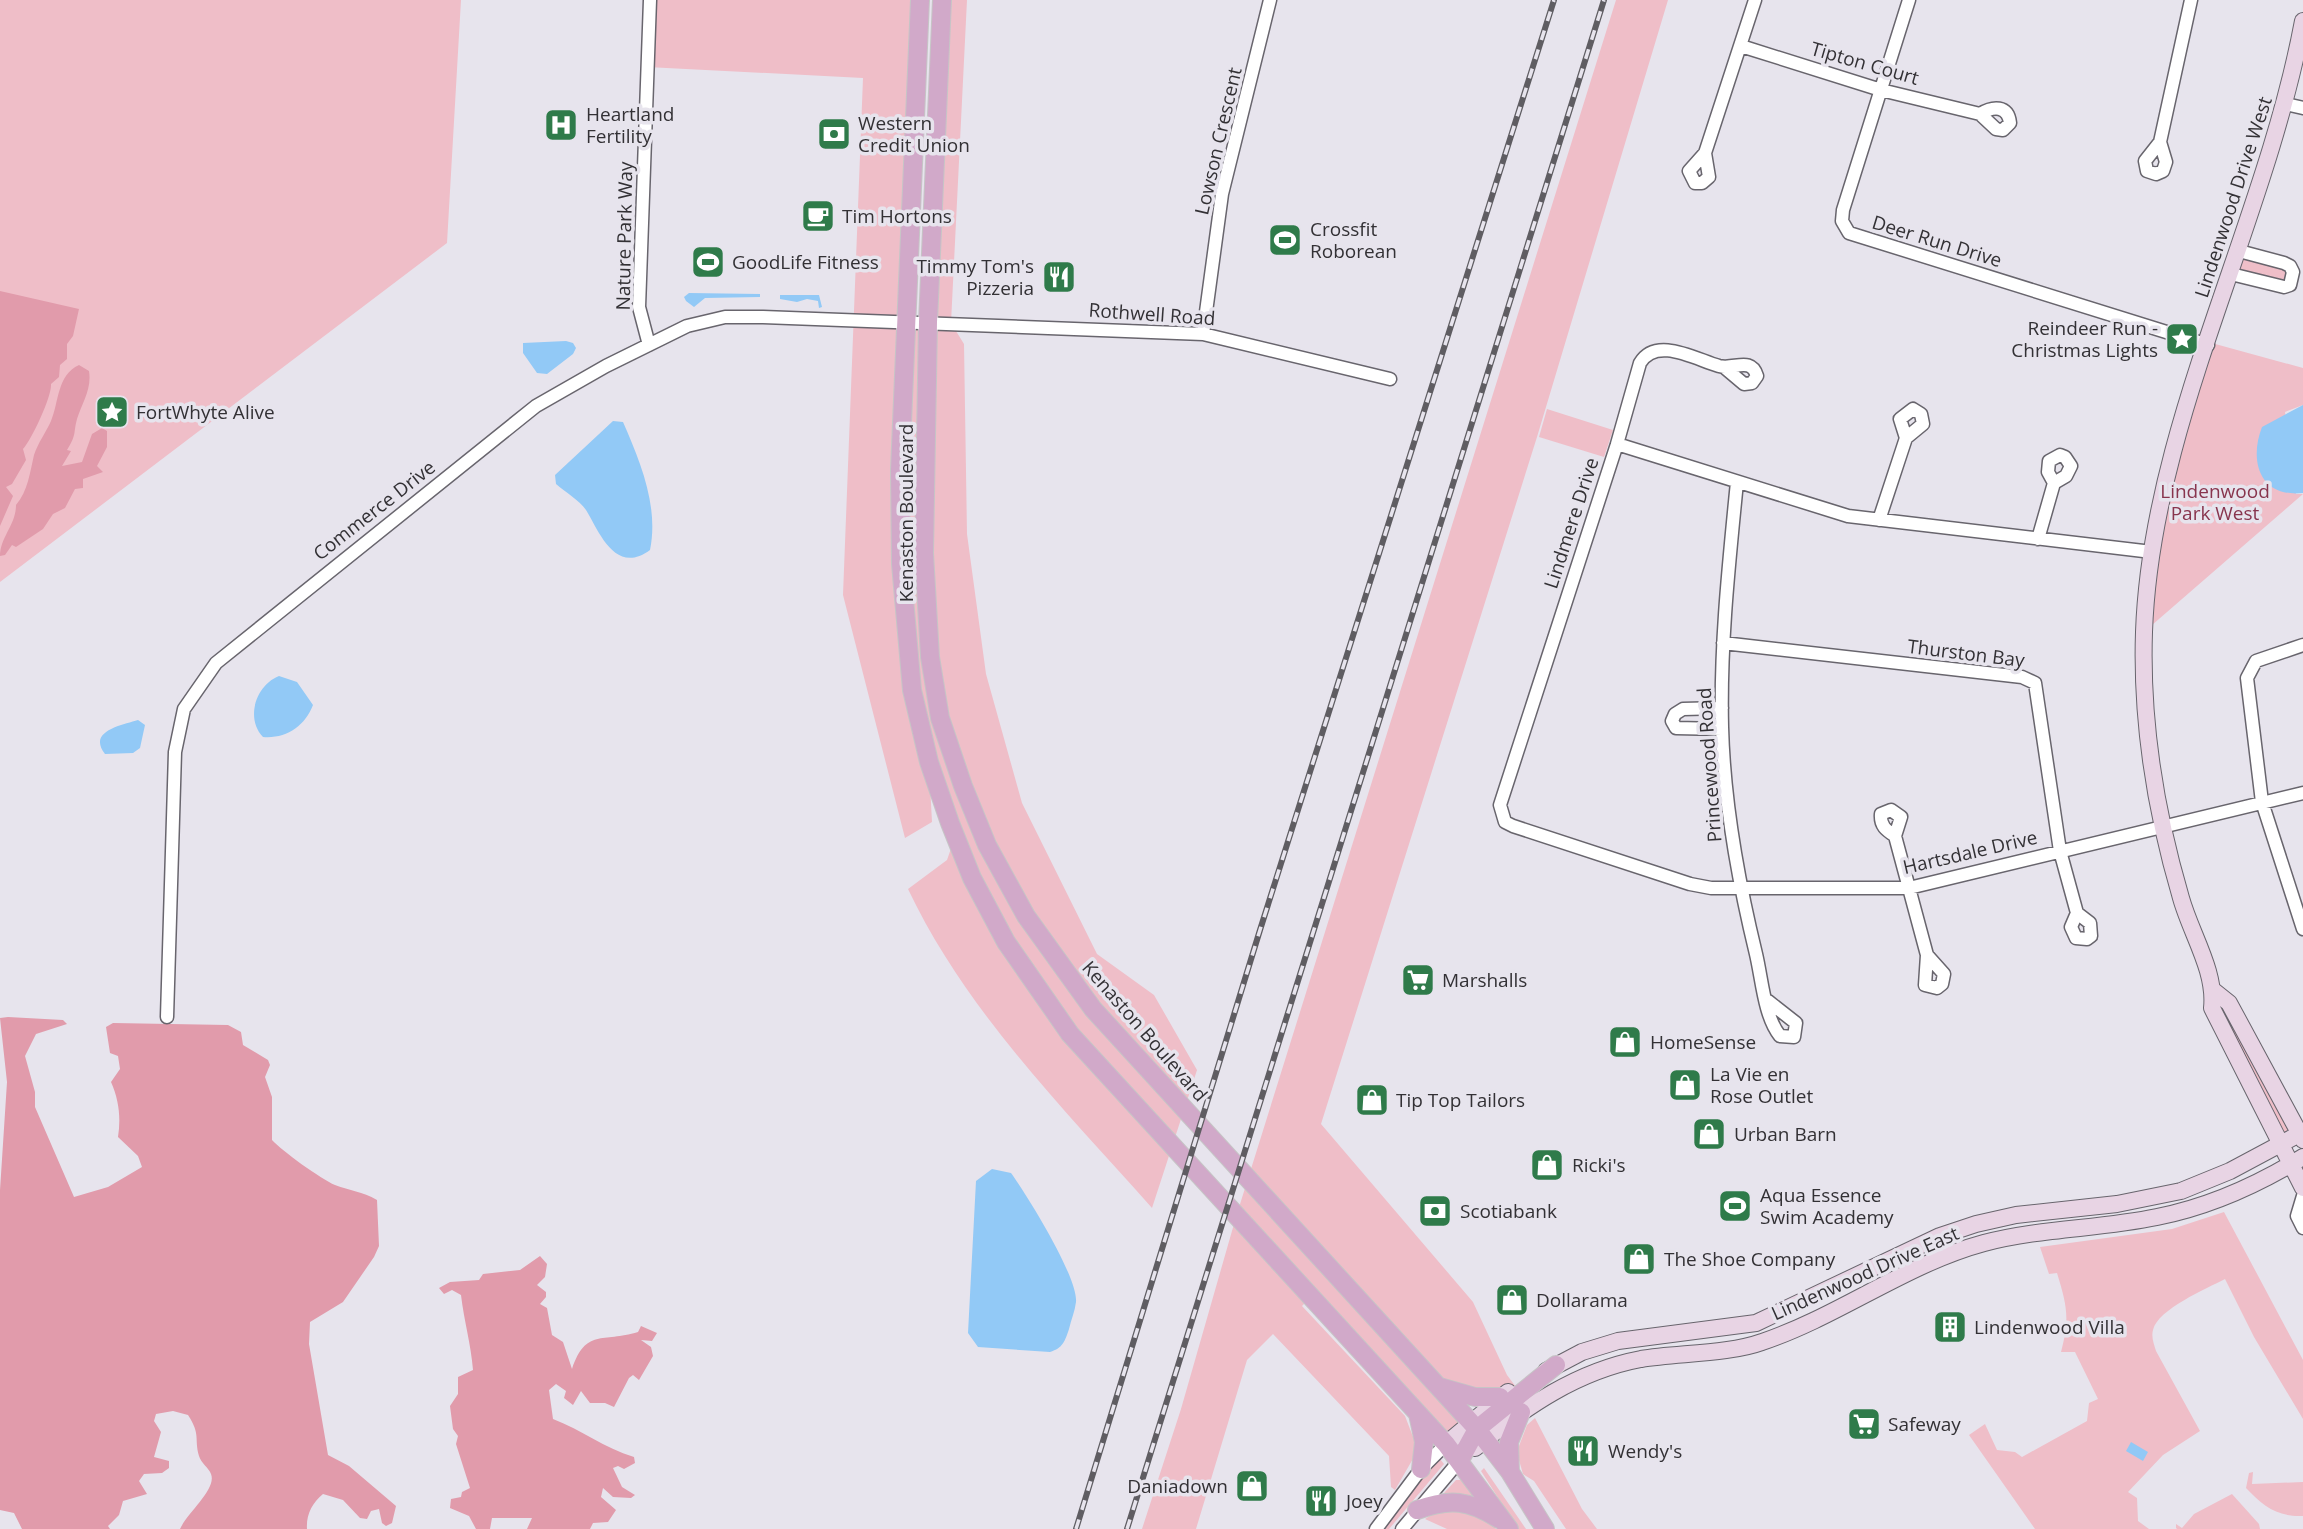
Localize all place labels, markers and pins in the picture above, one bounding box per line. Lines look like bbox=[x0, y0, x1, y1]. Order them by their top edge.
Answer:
place label: Heartland Fertility bbox=[586, 101, 674, 149]
hospital icon: Heartland Fertility bbox=[542, 106, 580, 144]
place label: Western Credit Union bbox=[858, 110, 970, 158]
bank icon: Western Credit Union bbox=[815, 115, 853, 153]
cafe icon: Tim Hortons bbox=[799, 197, 837, 235]
place label: Tim Hortons bbox=[842, 203, 952, 229]
place label: Crossfit Roborean bbox=[1310, 216, 1397, 264]
sports icon: Crossfit Roborean bbox=[1266, 221, 1304, 259]
sports icon: GoodLife Fitness bbox=[689, 243, 727, 281]
place label: GoodLife Fitness bbox=[732, 249, 879, 275]
place label: Timmy Tom's Pizzeria bbox=[916, 253, 1034, 301]
restaurant icon: Timmy Tom's Pizzeria bbox=[1040, 258, 1078, 296]
place label: Reindeer Run - Christmas Lights bbox=[2011, 315, 2158, 363]
place icon: Reindeer Run - Christmas Lights bbox=[2163, 320, 2201, 358]
place icon: FortWhyte Alive bbox=[93, 393, 131, 431]
place label: FortWhyte Alive bbox=[136, 399, 275, 425]
supermarket icon: Marshalls bbox=[1399, 961, 1437, 999]
place label: Marshalls bbox=[1442, 967, 1527, 993]
shop icon: HomeSense bbox=[1606, 1023, 1644, 1061]
place label: HomeSense bbox=[1650, 1029, 1756, 1055]
place label: La Vie en Rose Outlet bbox=[1710, 1061, 1813, 1109]
shop icon: La Vie en Rose Outlet bbox=[1666, 1066, 1704, 1104]
shop icon: Tip Top Tailors bbox=[1353, 1081, 1391, 1119]
place label: Tip Top Tailors bbox=[1396, 1087, 1525, 1113]
shop icon: Urban Barn bbox=[1690, 1115, 1728, 1153]
place label: Urban Barn bbox=[1734, 1121, 1837, 1147]
shop icon: Ricki's bbox=[1528, 1146, 1566, 1184]
place label: Ricki's bbox=[1572, 1152, 1626, 1178]
place label: Aqua Essence Swim Academy bbox=[1760, 1182, 1894, 1230]
sports icon: Aqua Essence Swim Academy bbox=[1716, 1187, 1754, 1225]
bank icon: Scotiabank bbox=[1416, 1192, 1454, 1230]
place label: Scotiabank bbox=[1460, 1198, 1557, 1224]
shop icon: The Shoe Company bbox=[1620, 1240, 1658, 1278]
place label: The Shoe Company bbox=[1664, 1246, 1836, 1272]
shop icon: Dollarama bbox=[1493, 1281, 1531, 1319]
place label: Dollarama bbox=[1536, 1287, 1628, 1313]
building icon: Lindenwood Villa bbox=[1931, 1308, 1969, 1346]
place label: Lindenwood Villa bbox=[1974, 1314, 2125, 1340]
supermarket icon: Safeway bbox=[1845, 1405, 1883, 1443]
place label: Safeway bbox=[1888, 1411, 1961, 1437]
restaurant icon: Wendy's bbox=[1564, 1432, 1602, 1470]
place label: Wendy's bbox=[1608, 1438, 1682, 1464]
shop icon: Daniadown bbox=[1233, 1467, 1271, 1505]
place label: Daniadown bbox=[1127, 1473, 1228, 1499]
restaurant icon: Joey bbox=[1302, 1482, 1340, 1520]
place label: Joey bbox=[1344, 1488, 1383, 1514]

